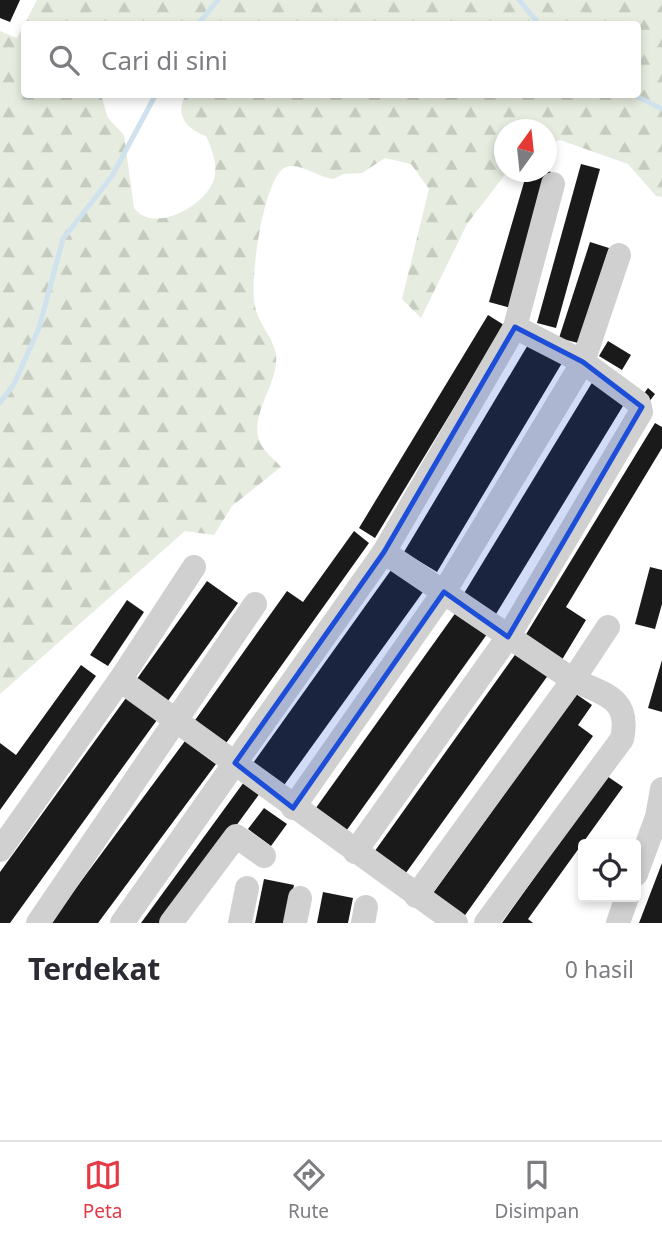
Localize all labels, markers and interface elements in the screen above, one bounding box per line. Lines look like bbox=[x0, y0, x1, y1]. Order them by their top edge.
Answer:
search box bbox=[21, 21, 641, 98]
icon: search bbox=[45, 41, 83, 79]
text: Cari di sini bbox=[101, 42, 228, 78]
north arrow bbox=[494, 119, 557, 182]
map controls bbox=[578, 839, 641, 902]
button: locate bbox=[578, 839, 641, 902]
text: Terdekat bbox=[28, 948, 160, 989]
text: 0 hasil bbox=[565, 953, 634, 985]
tab: Peta bbox=[83, 1156, 122, 1224]
tab: Rute bbox=[288, 1156, 329, 1224]
tab: Disimpan bbox=[495, 1156, 579, 1224]

